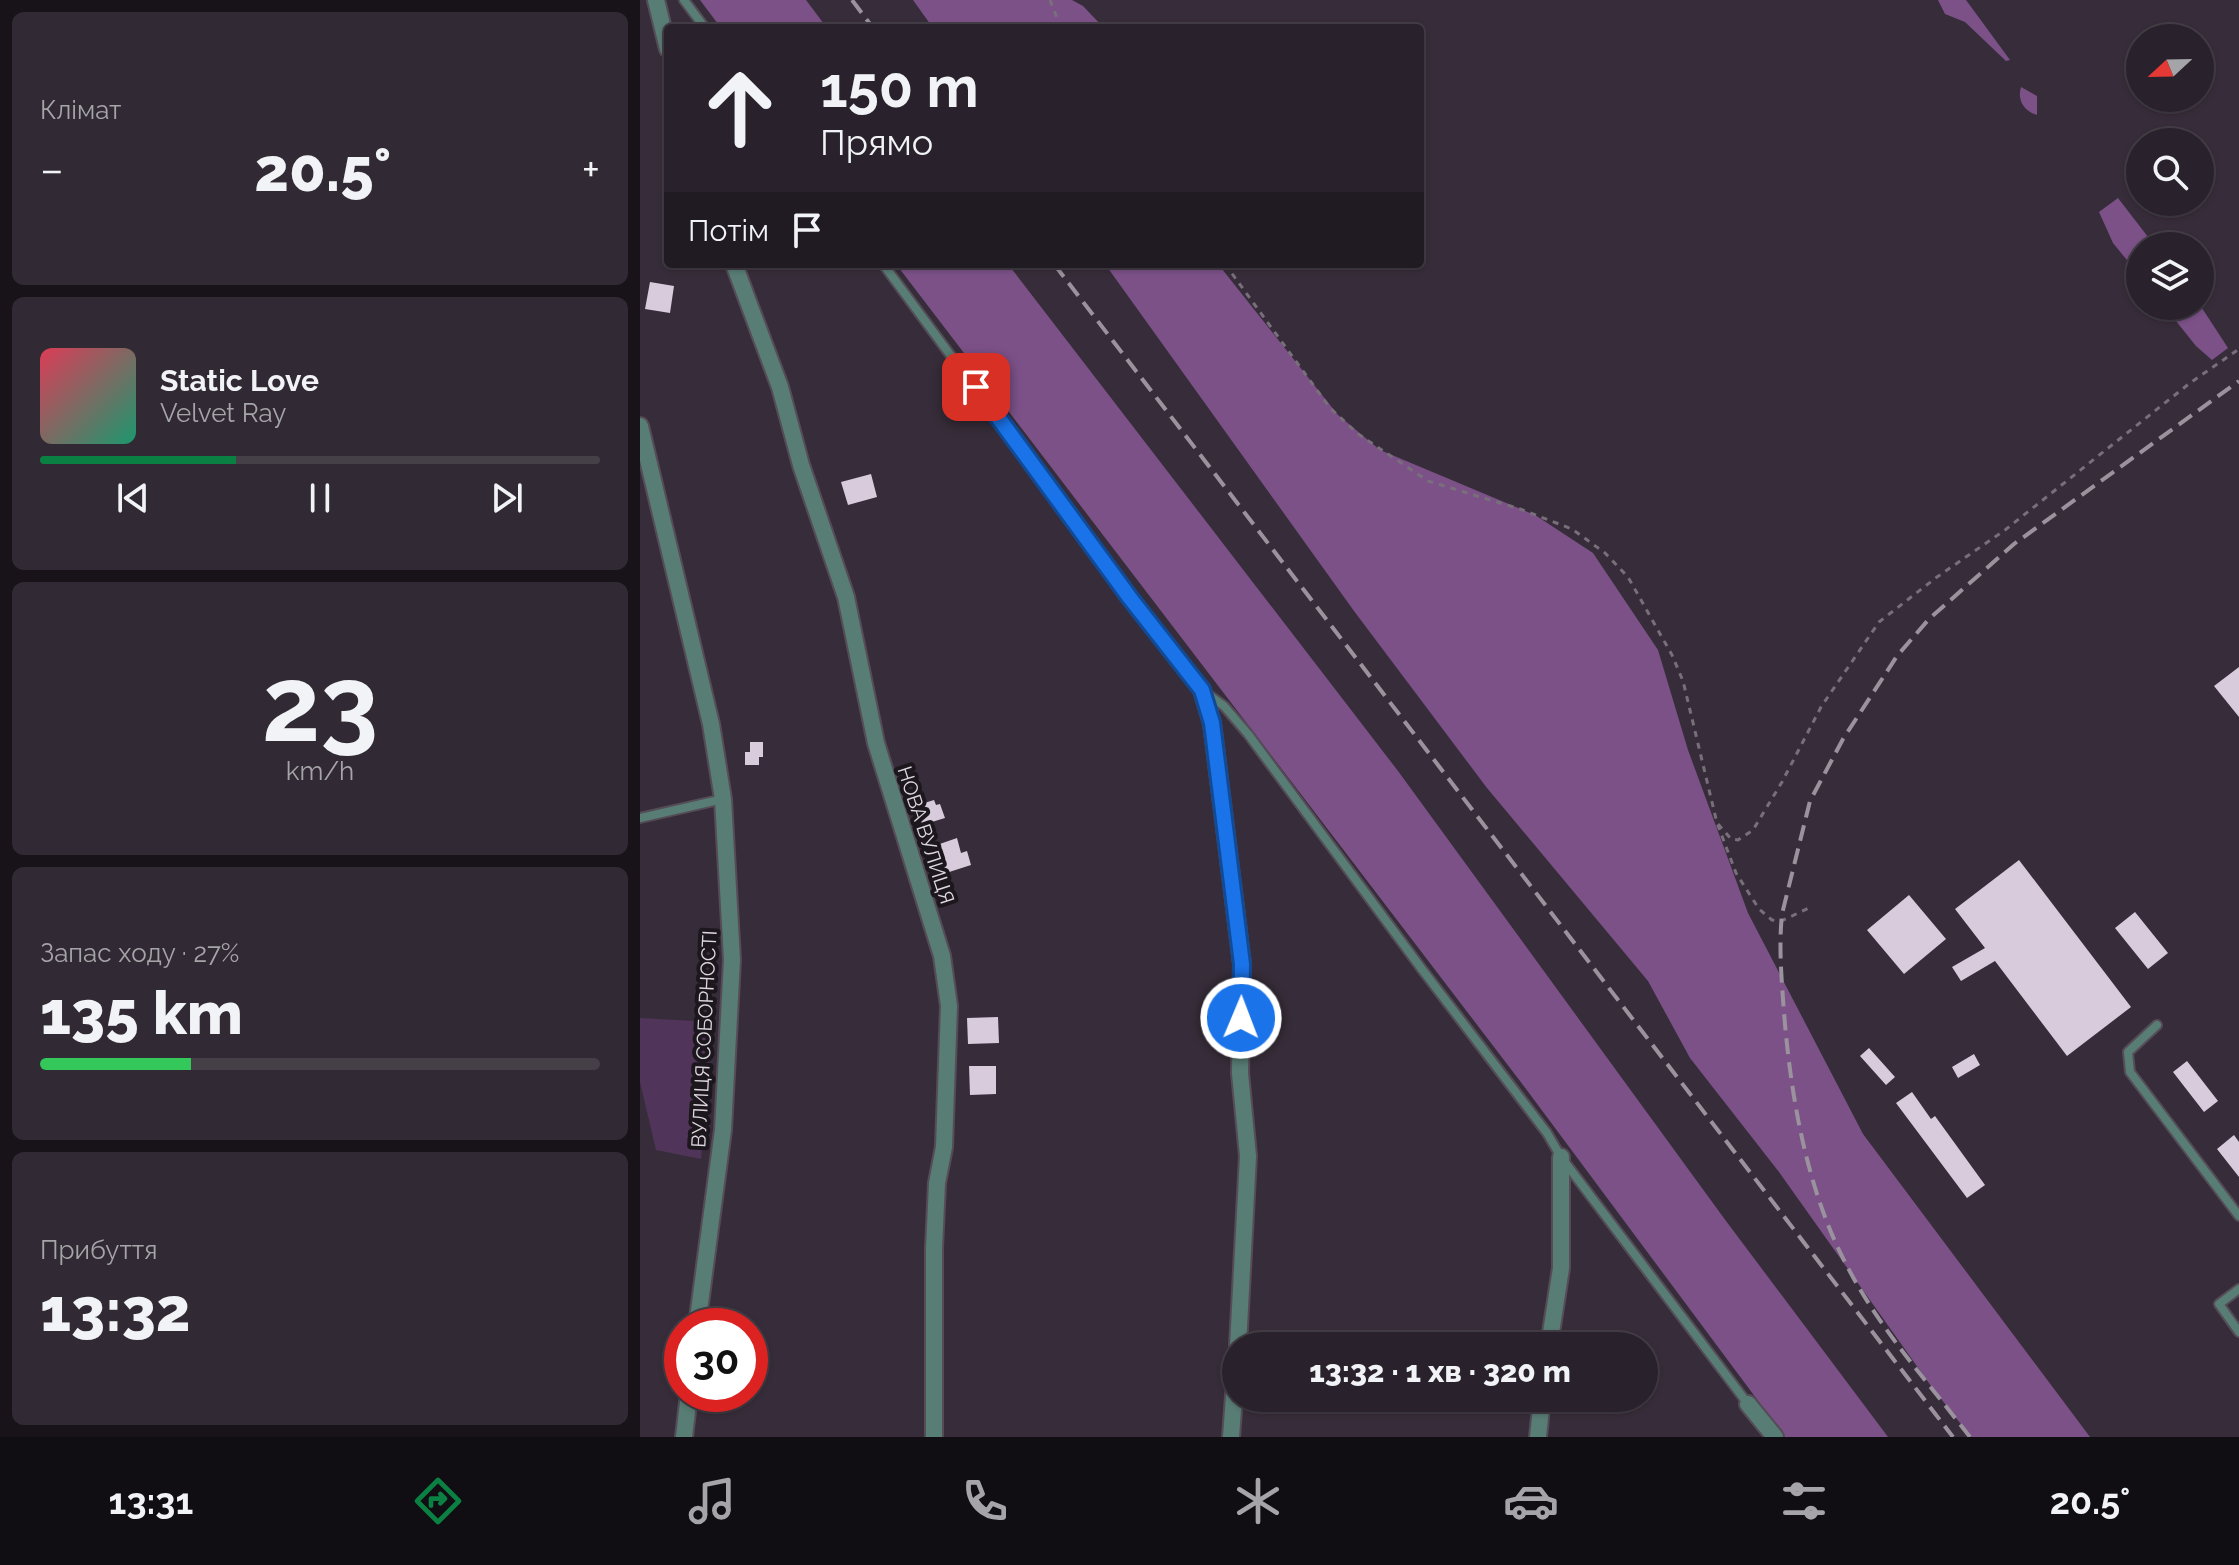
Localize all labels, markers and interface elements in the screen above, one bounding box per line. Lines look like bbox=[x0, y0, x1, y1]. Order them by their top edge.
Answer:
north arrow bbox=[2126, 24, 2214, 112]
map controls bbox=[2126, 24, 2214, 320]
text: 150 m bbox=[820, 54, 979, 120]
icon: ahead bbox=[688, 56, 792, 160]
text: Клімат bbox=[40, 95, 122, 125]
text: Прямо bbox=[820, 121, 933, 163]
button: search bbox=[2126, 128, 2214, 216]
text: 20.5° bbox=[254, 135, 391, 205]
text: − bbox=[40, 144, 64, 195]
text: + bbox=[582, 144, 600, 195]
icon: arrive bbox=[785, 208, 829, 252]
text: Потім bbox=[688, 213, 769, 248]
button: layers bbox=[2126, 232, 2214, 320]
pin bbox=[942, 353, 1010, 421]
text: Static Love bbox=[160, 363, 319, 398]
icon: arrive bbox=[954, 365, 998, 409]
text: Velvet Ray bbox=[160, 398, 286, 428]
icon: previous bbox=[111, 476, 155, 520]
icon: pause bbox=[298, 476, 342, 520]
icon: next bbox=[485, 476, 529, 520]
text: 23 bbox=[262, 643, 378, 765]
text: km/h bbox=[286, 756, 354, 786]
street label: НОВА ВУЛИЦЯ bbox=[892, 763, 960, 907]
street label: ВУЛИЦЯ СОБОРНОСТІ bbox=[686, 930, 722, 1148]
text: Запас ходу · 27% bbox=[40, 938, 239, 968]
position arrow bbox=[1199, 976, 1283, 1060]
text: 135 km bbox=[40, 978, 243, 1048]
text: Прибуття bbox=[40, 1235, 158, 1265]
text: 13:32 bbox=[40, 1275, 191, 1345]
speed limit sign: 30 bbox=[664, 1308, 768, 1412]
text: 13:32 · 1 хв · 320 m bbox=[1309, 1354, 1571, 1389]
icon: directions bbox=[410, 1473, 466, 1529]
icon: music bbox=[684, 1473, 740, 1529]
icon: phone bbox=[957, 1473, 1013, 1529]
icon: climate bbox=[1230, 1473, 1286, 1529]
icon: car bbox=[1503, 1473, 1559, 1529]
icon: filters bbox=[1776, 1473, 1832, 1529]
text: 13:31 bbox=[109, 1480, 193, 1522]
text: 20.5° bbox=[2050, 1480, 2130, 1522]

